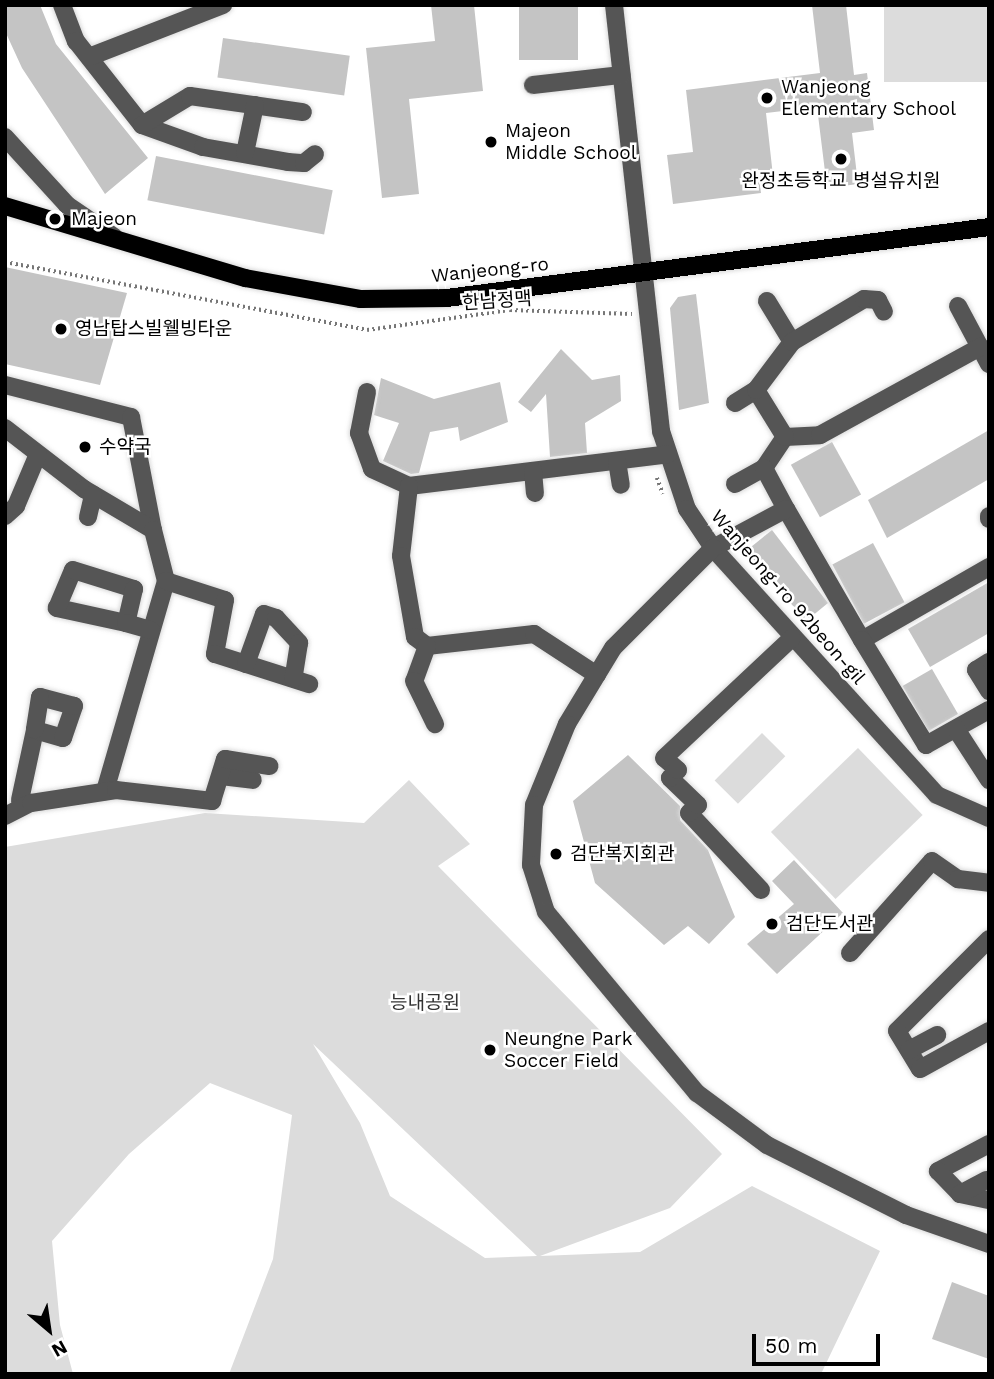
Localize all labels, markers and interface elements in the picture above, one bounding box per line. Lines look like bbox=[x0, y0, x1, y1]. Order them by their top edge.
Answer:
place label: Wanjeong Elementary School bbox=[781, 76, 957, 120]
marker: Wanjeong Elementary School bbox=[759, 90, 775, 106]
place label: Majeon Middle School bbox=[505, 120, 637, 164]
marker: Majeon Middle School bbox=[483, 134, 499, 150]
marker: 완정초등학교 병설유치원 bbox=[833, 151, 849, 167]
place label: 완정초등학교 병설유치원 bbox=[742, 170, 940, 192]
place label: Majeon bbox=[71, 208, 137, 230]
marker: Majeon bbox=[45, 209, 65, 229]
street label: Wanjeong-ro bbox=[430, 253, 550, 287]
street label: 한남정맥 bbox=[461, 287, 533, 315]
place label: 영남탑스빌웰빙타운 bbox=[75, 318, 232, 340]
marker: 영남탑스빌웰빙타운 bbox=[53, 321, 69, 337]
place label: 수약국 bbox=[99, 436, 151, 458]
marker: 수약국 bbox=[77, 439, 93, 455]
street label: Wanjeong-ro 92beon-gil bbox=[706, 505, 870, 689]
place label: 검단복지회관 bbox=[570, 843, 675, 865]
marker: 검단복지회관 bbox=[548, 846, 564, 862]
place label: 검단도서관 bbox=[786, 913, 873, 935]
marker: 검단도서관 bbox=[764, 916, 780, 932]
park label: 능내공원 bbox=[390, 992, 460, 1014]
place label: Neungne Park Soccer Field bbox=[504, 1028, 632, 1072]
marker: Neungne Park Soccer Field bbox=[482, 1042, 498, 1058]
north arrow bbox=[14, 1295, 84, 1365]
scale bar bbox=[756, 1320, 884, 1364]
text: 50 m bbox=[765, 1333, 817, 1358]
text: N bbox=[48, 1335, 71, 1362]

